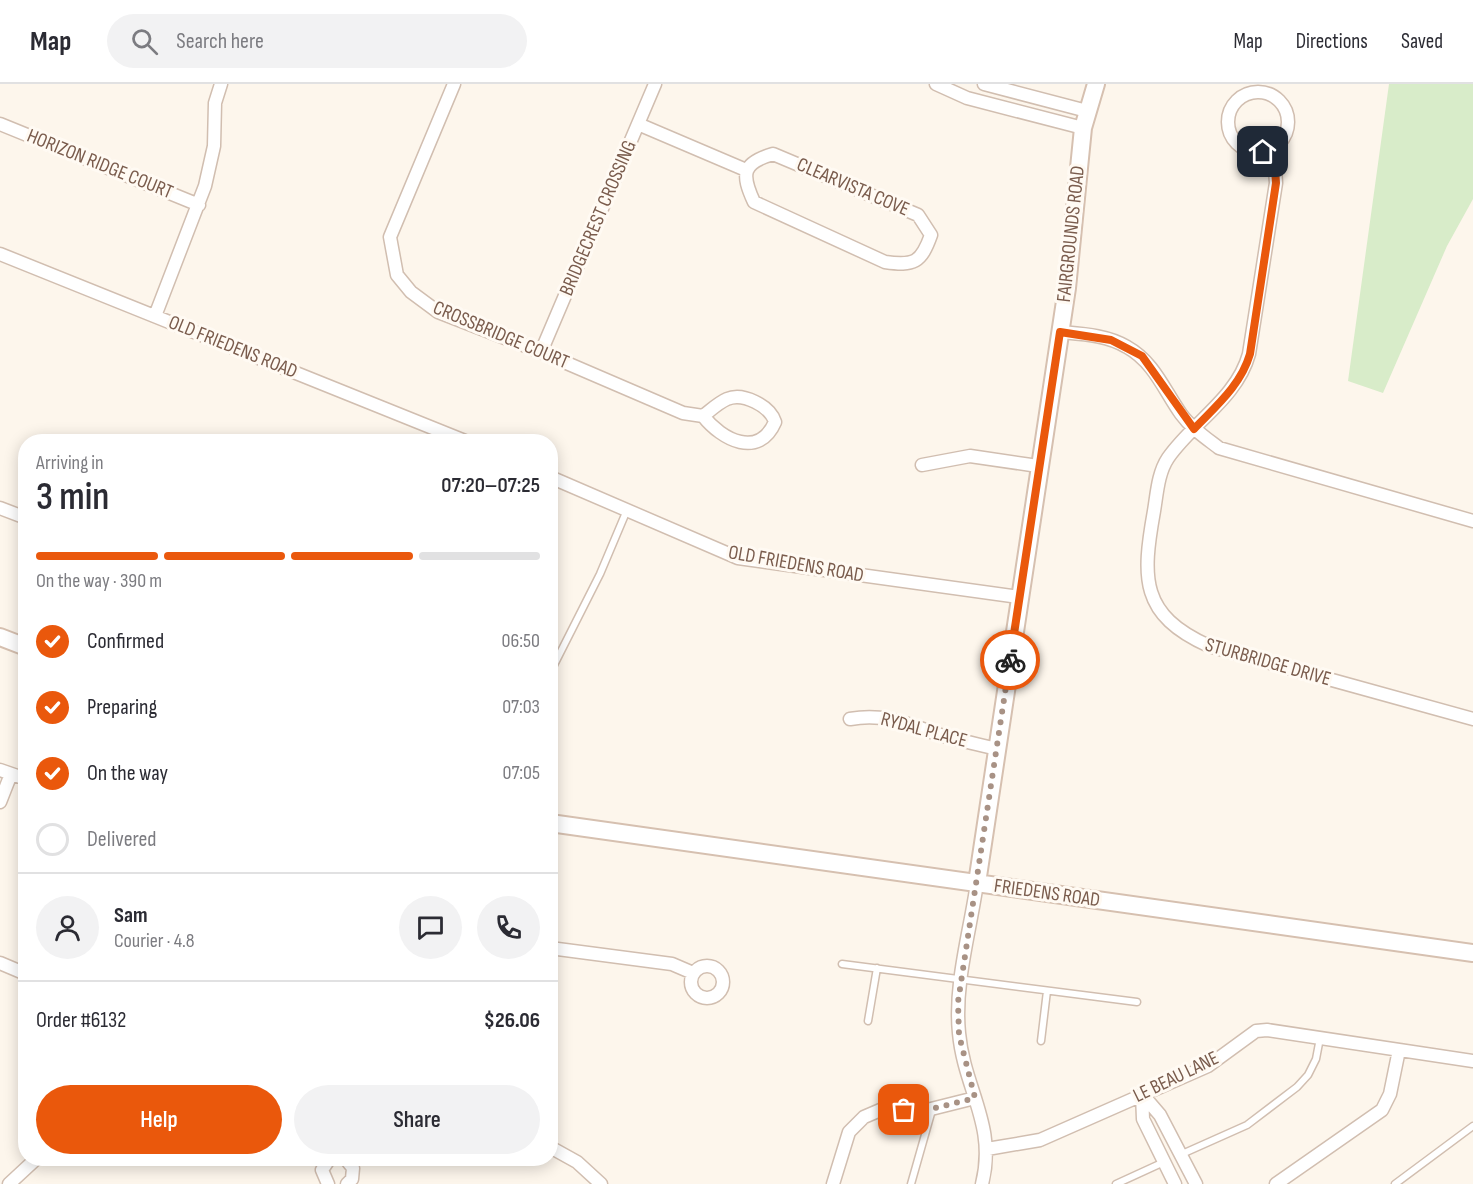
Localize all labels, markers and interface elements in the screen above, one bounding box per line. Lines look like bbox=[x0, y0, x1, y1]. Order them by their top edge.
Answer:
search box bbox=[107, 14, 527, 68]
text: Map bbox=[30, 25, 71, 58]
icon: search bbox=[128, 25, 161, 58]
text: Search here bbox=[176, 28, 264, 55]
text: Map bbox=[1233, 29, 1263, 54]
text: Directions bbox=[1296, 29, 1368, 54]
text: Saved bbox=[1401, 29, 1443, 54]
street label: HORIZON RIDGE COURT bbox=[23, 124, 177, 204]
pin bbox=[1237, 126, 1288, 177]
icon: home bbox=[1246, 135, 1279, 168]
street label: BRIDGECREST CROSSING bbox=[554, 137, 642, 299]
street label: CLEARVISTA COVE bbox=[793, 153, 913, 221]
street label: FAIRGROUNDS ROAD bbox=[1052, 165, 1090, 303]
street label: CROSSBRIDGE COURT bbox=[429, 296, 573, 374]
street label: OLD FRIEDENS ROAD bbox=[165, 310, 301, 384]
text: Arriving in bbox=[36, 451, 104, 475]
text: 07:20–07:25 bbox=[441, 472, 540, 499]
text: 3 min bbox=[36, 474, 109, 521]
street label: OLD FRIEDENS ROAD bbox=[726, 540, 866, 588]
text: On the way · 390 m bbox=[36, 569, 162, 593]
icon: check bbox=[36, 625, 69, 658]
text: Confirmed bbox=[87, 628, 164, 655]
text: 06:50 bbox=[502, 629, 540, 653]
courier bbox=[980, 630, 1040, 690]
street label: STURBRIDGE DRIVE bbox=[1202, 633, 1334, 691]
icon: bike bbox=[994, 644, 1027, 677]
icon: check bbox=[36, 691, 69, 724]
text: Preparing bbox=[87, 694, 157, 721]
text: 07:03 bbox=[502, 695, 540, 719]
street label: RYDAL PLACE bbox=[878, 707, 970, 753]
icon: check bbox=[36, 757, 69, 790]
text: On the way bbox=[87, 760, 168, 787]
text: 07:05 bbox=[503, 761, 540, 785]
text: Delivered bbox=[87, 826, 156, 853]
street label: FRIEDENS ROAD bbox=[993, 874, 1101, 912]
button: person bbox=[36, 896, 99, 959]
button: chat bbox=[399, 896, 462, 959]
button: phone bbox=[477, 896, 540, 959]
text: Sam bbox=[114, 902, 148, 929]
text: Courier · 4.8 bbox=[114, 929, 195, 953]
text: Order #6132 bbox=[36, 1007, 126, 1034]
text: $26.06 bbox=[484, 1007, 540, 1034]
street label: LE BEAU LANE bbox=[1129, 1046, 1223, 1108]
pin bbox=[878, 1084, 929, 1135]
button: Help bbox=[36, 1085, 282, 1154]
button: Share bbox=[294, 1085, 540, 1154]
icon: bag bbox=[887, 1093, 920, 1126]

